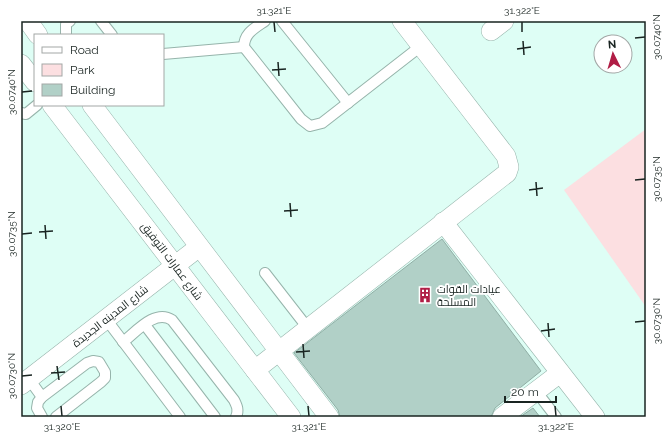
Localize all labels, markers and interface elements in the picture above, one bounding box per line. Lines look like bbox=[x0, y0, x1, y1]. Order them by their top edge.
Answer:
text: 31.321°E bbox=[257, 5, 291, 16]
text: 31.322°E bbox=[504, 5, 540, 16]
text: 30.0740°N bbox=[651, 14, 662, 60]
legend bbox=[34, 34, 164, 106]
north arrow bbox=[593, 34, 633, 74]
text: N bbox=[607, 38, 617, 51]
text: Road bbox=[70, 43, 99, 57]
text: Park bbox=[70, 63, 95, 77]
text: 30.0740°N bbox=[6, 69, 17, 115]
text: Building bbox=[70, 83, 116, 97]
text: 30.0735°N bbox=[651, 156, 662, 202]
text: 30.0735°N bbox=[6, 211, 17, 257]
street label: شارع عمارات التوفيق bbox=[137, 220, 205, 303]
street label: شارع المدينه الجديدة bbox=[70, 283, 151, 351]
place label: عيادات القوات المسلحة bbox=[437, 283, 501, 309]
building icon: عيادات القوات المسلحة bbox=[416, 286, 434, 304]
text: 30.0730°N bbox=[651, 298, 662, 344]
text: 30.0730°N bbox=[6, 353, 17, 399]
scale bar bbox=[505, 378, 556, 404]
text: 20 m bbox=[511, 385, 539, 399]
text: 31.320°E bbox=[44, 421, 80, 432]
text: 31.321°E bbox=[292, 421, 326, 432]
text: 31.322°E bbox=[538, 421, 574, 432]

